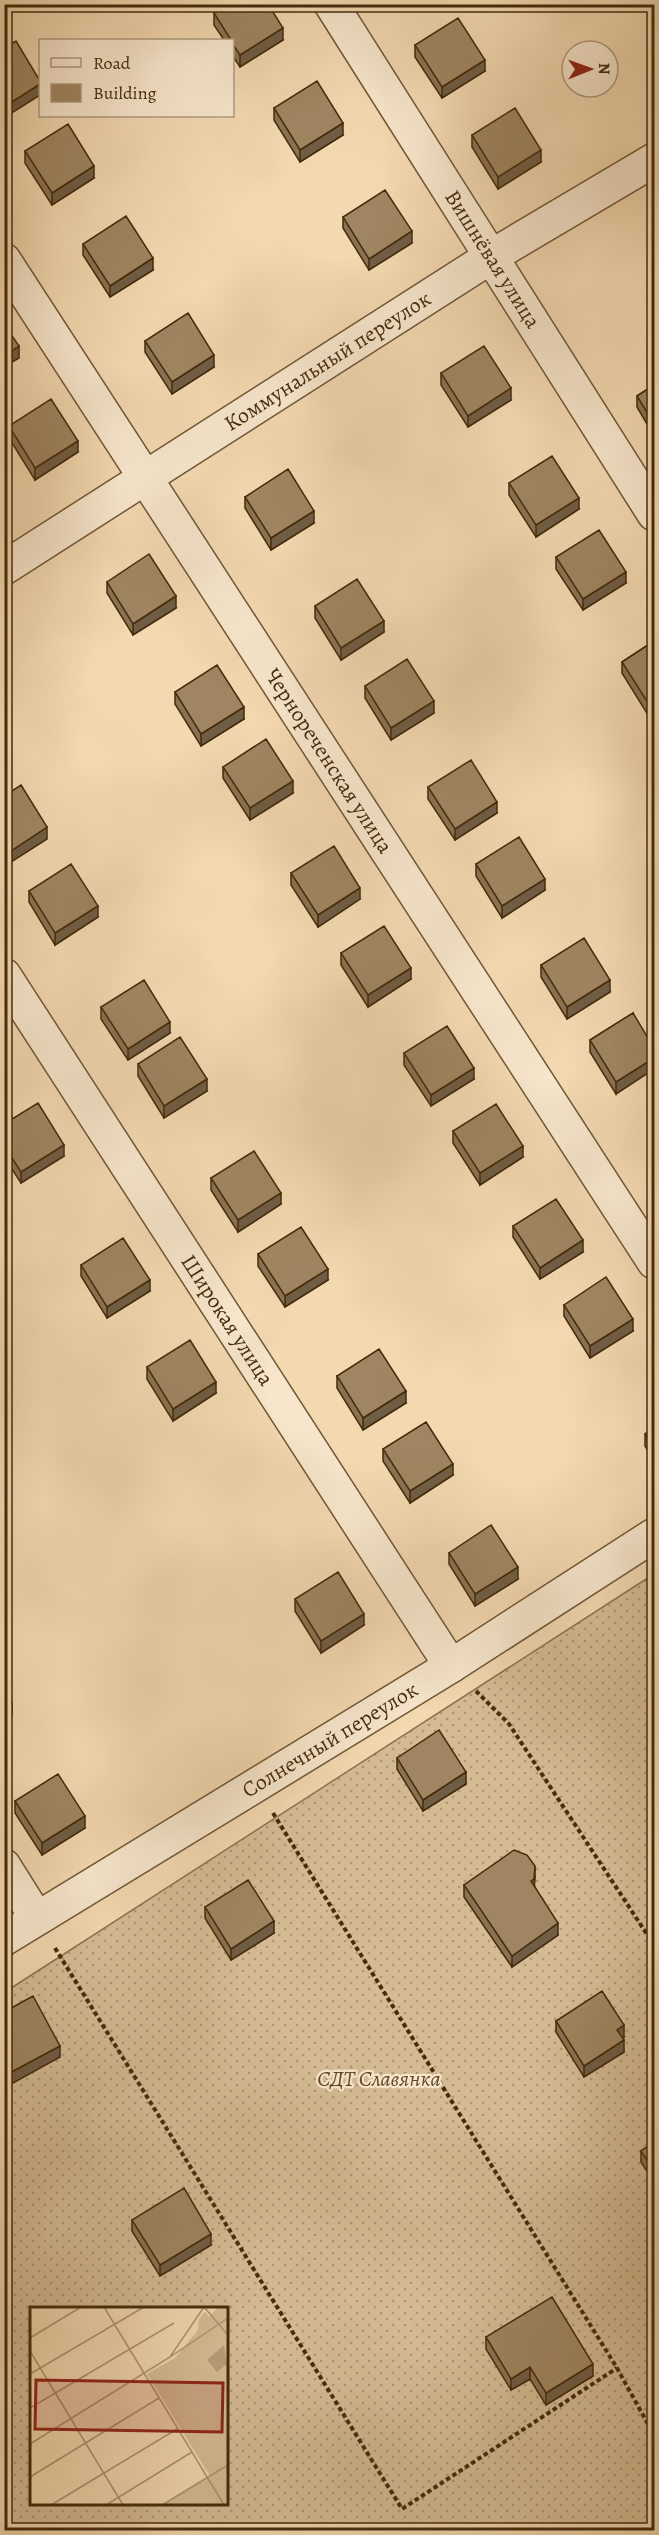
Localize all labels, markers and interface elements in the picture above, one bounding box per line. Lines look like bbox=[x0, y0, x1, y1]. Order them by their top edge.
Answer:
legend bbox=[39, 39, 234, 117]
north arrow bbox=[560, 39, 620, 99]
text: Road bbox=[93, 51, 131, 75]
text: N bbox=[593, 63, 615, 75]
text: Building bbox=[93, 81, 157, 105]
street label: Вишнёвая улица bbox=[438, 184, 548, 335]
street label: Коммунальный переулок bbox=[218, 284, 437, 438]
street label: Чернореченская улица bbox=[258, 662, 401, 860]
street label: Широкая улица bbox=[174, 1248, 281, 1392]
street label: Солнечный переулок bbox=[236, 1675, 424, 1805]
park label: СДТ Славянка bbox=[317, 2064, 441, 2094]
inset map bbox=[30, 2307, 228, 2505]

